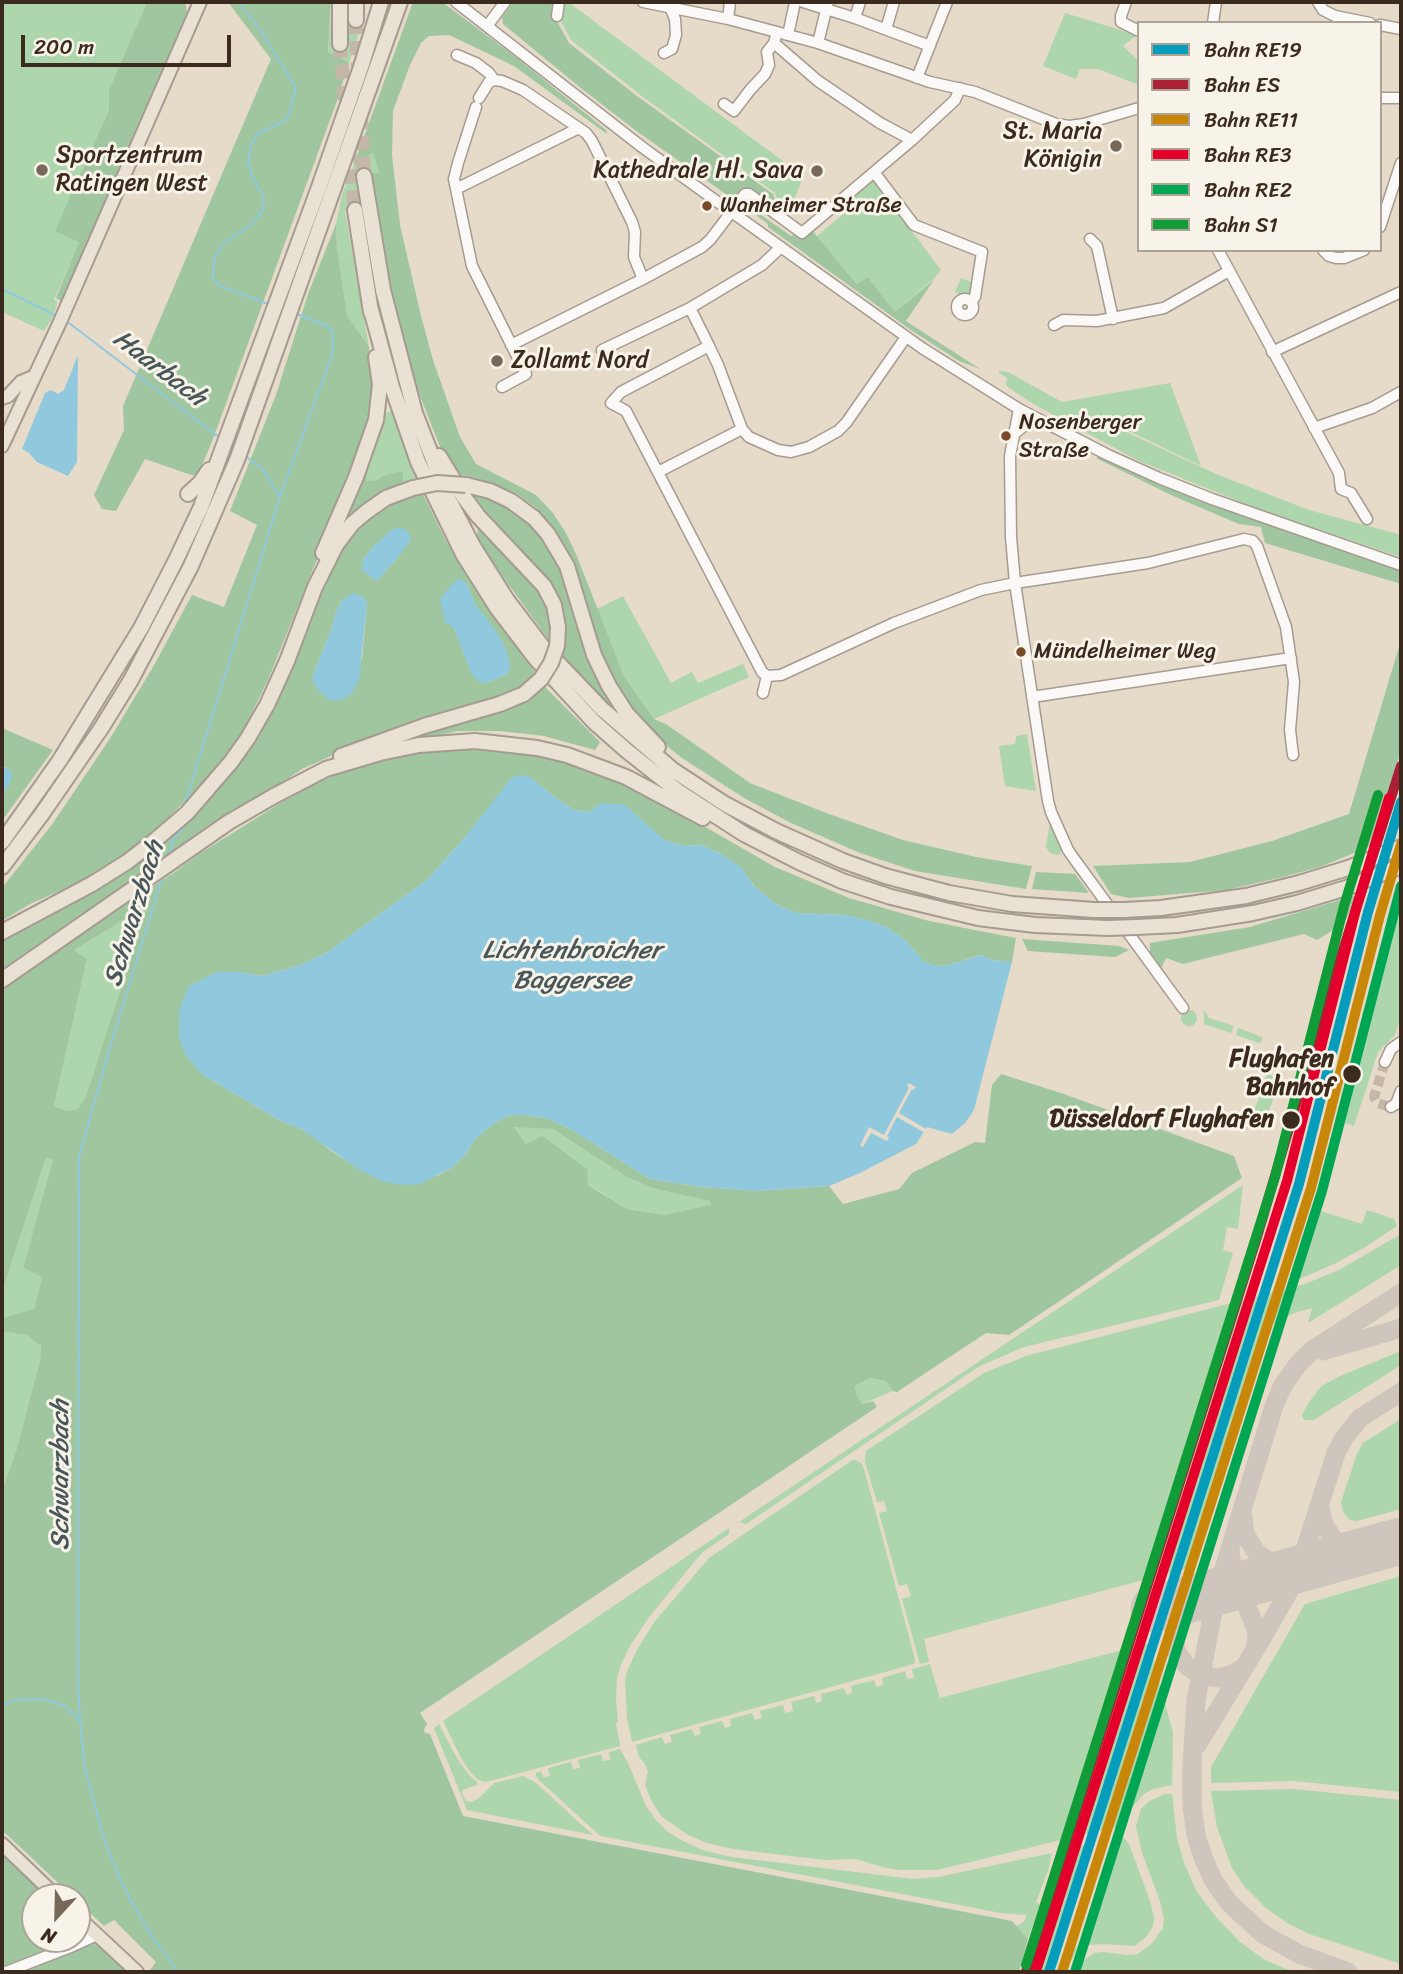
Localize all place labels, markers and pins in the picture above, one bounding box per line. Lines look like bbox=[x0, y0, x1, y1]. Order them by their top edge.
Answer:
place label: St. Maria Königin bbox=[1003, 118, 1102, 174]
marker: St. Maria Königin bbox=[1108, 138, 1124, 154]
place label: Sportzentrum Ratingen West bbox=[56, 142, 208, 198]
place label: Kathedrale Hl. Sava bbox=[593, 157, 803, 185]
marker: Sportzentrum Ratingen West bbox=[34, 162, 50, 178]
marker: Kathedrale Hl. Sava bbox=[809, 163, 825, 179]
place label: Wanheimer Straße bbox=[720, 193, 902, 219]
marker: Wanheimer Straße bbox=[700, 199, 714, 213]
place label: Zollamt Nord bbox=[511, 347, 648, 375]
marker: Zollamt Nord bbox=[489, 353, 505, 369]
place label: Nosenberger Straße bbox=[1019, 410, 1142, 462]
marker: Nosenberger Straße bbox=[999, 429, 1013, 443]
place label: Mündelheimer Weg bbox=[1034, 639, 1216, 665]
marker: Mündelheimer Weg bbox=[1014, 645, 1028, 659]
place label: Flughafen Bahnhof bbox=[1229, 1046, 1334, 1102]
marker: Flughafen Bahnhof bbox=[1341, 1063, 1363, 1085]
place label: Düsseldorf Flughafen bbox=[1050, 1106, 1274, 1134]
marker: Düsseldorf Flughafen bbox=[1280, 1109, 1302, 1131]

